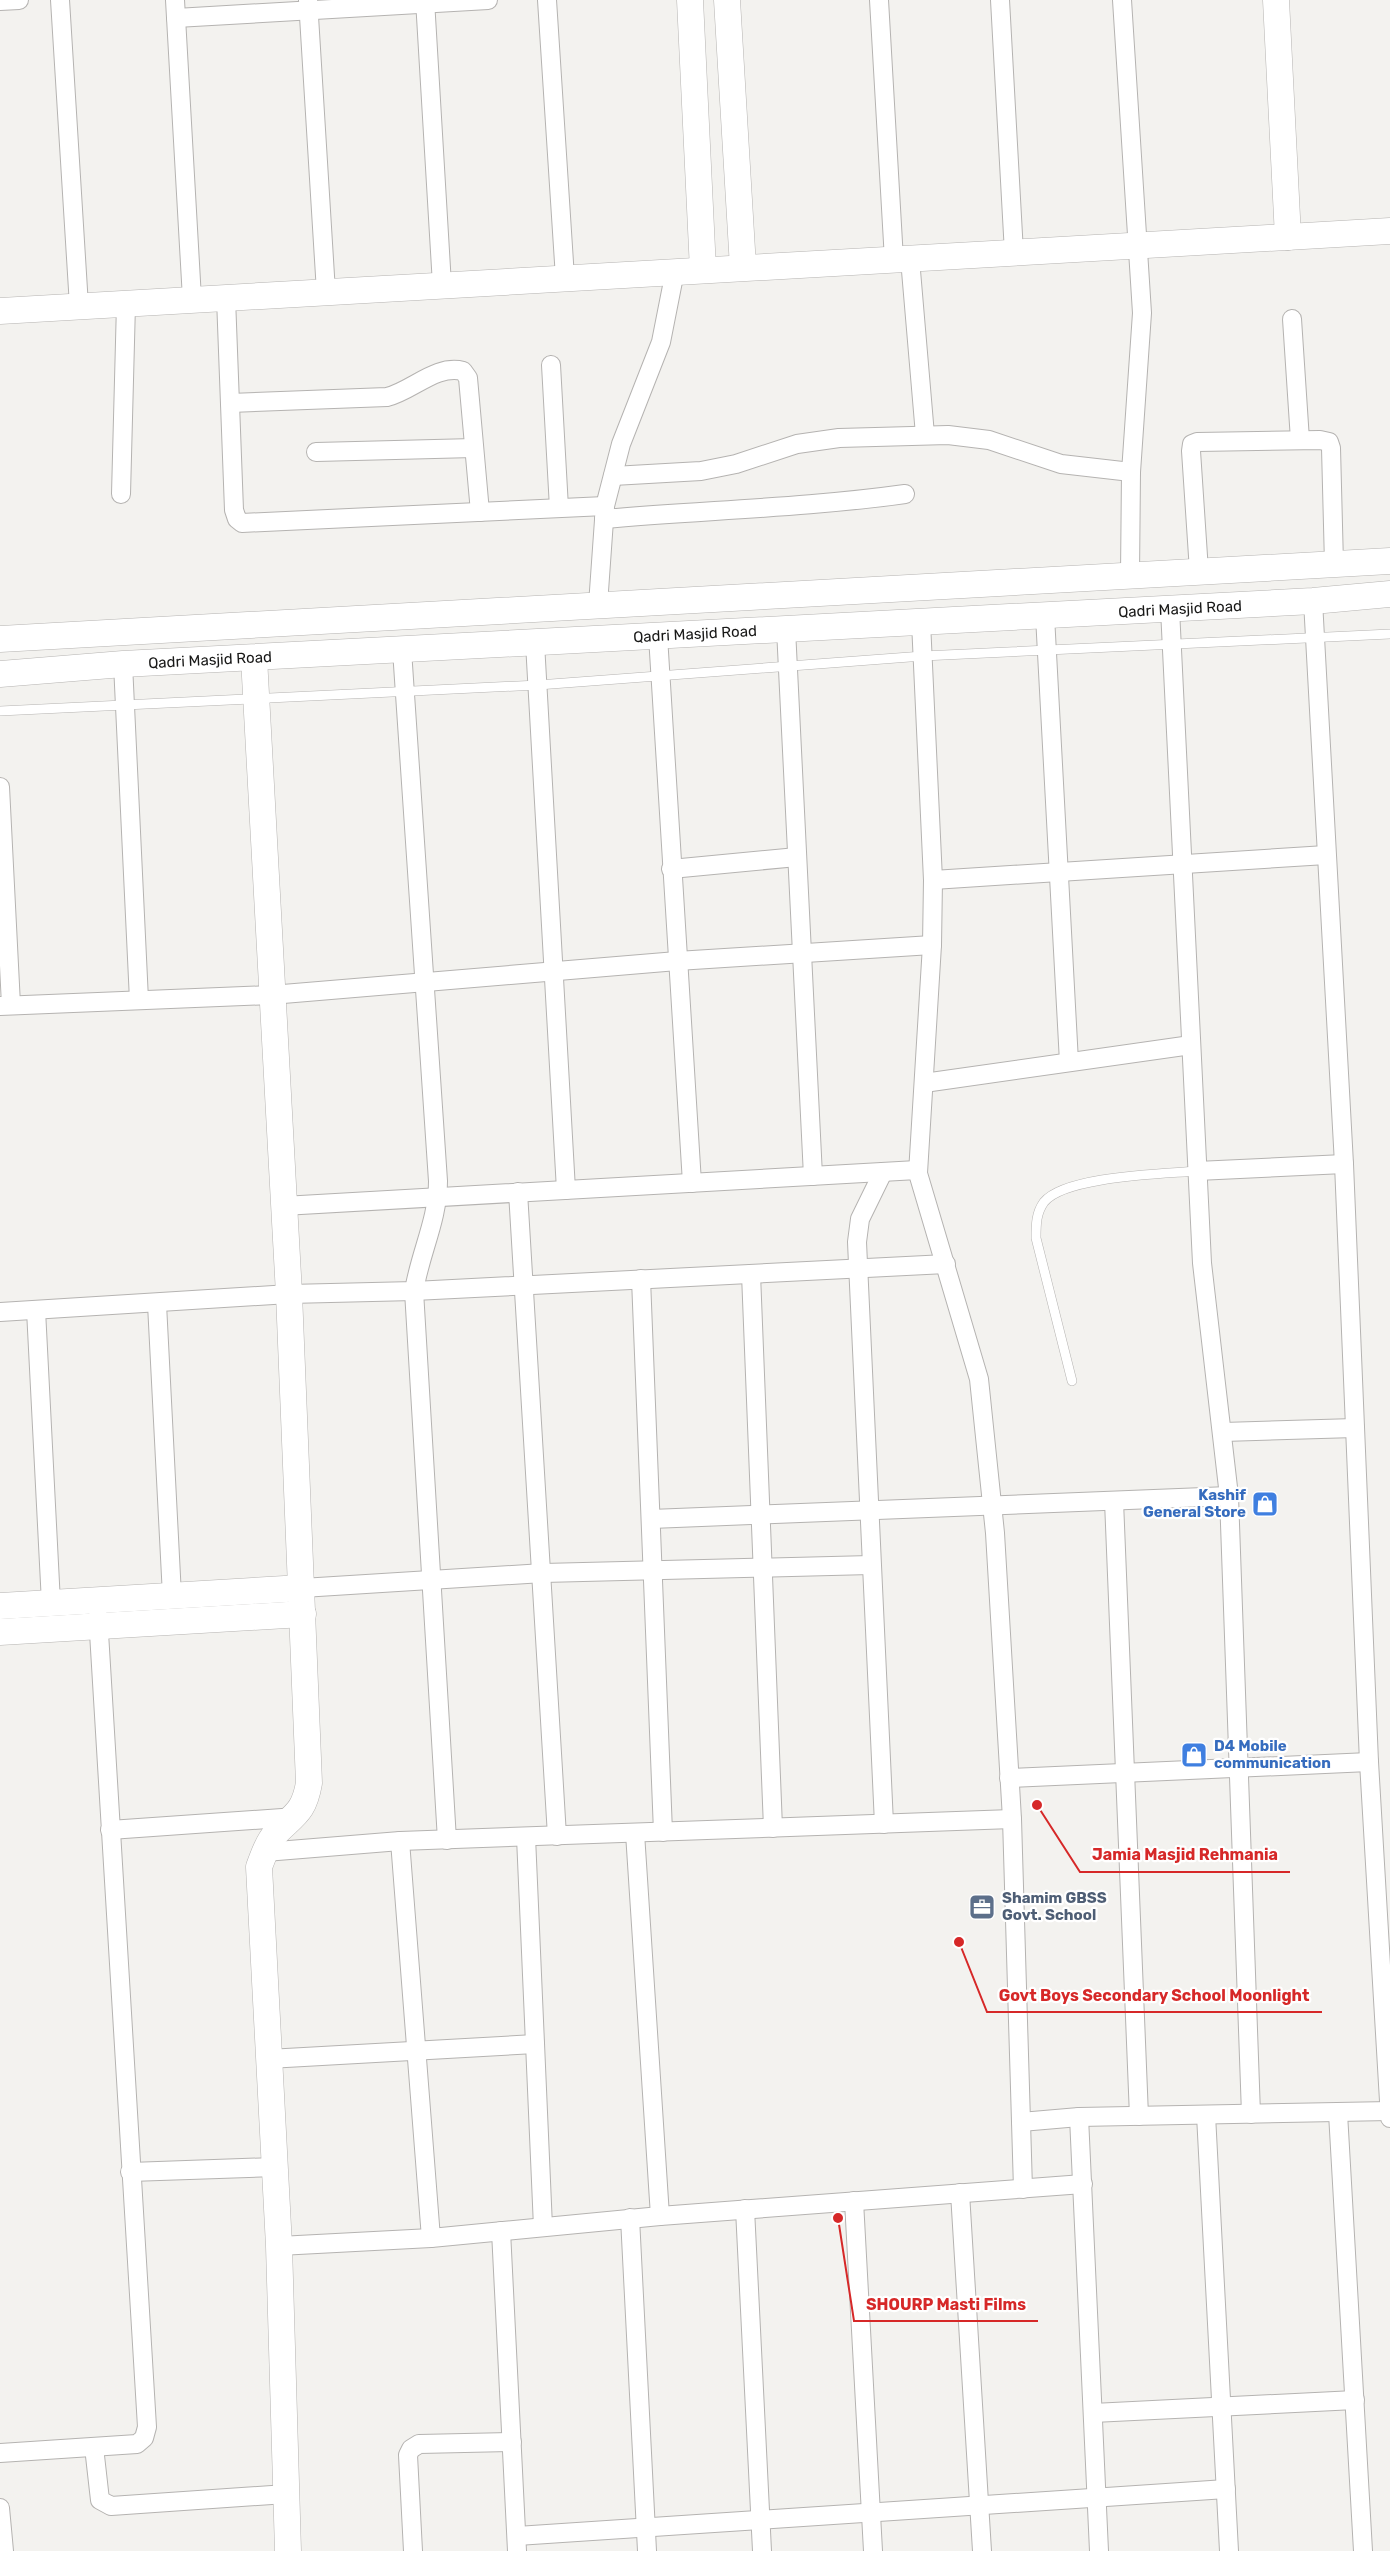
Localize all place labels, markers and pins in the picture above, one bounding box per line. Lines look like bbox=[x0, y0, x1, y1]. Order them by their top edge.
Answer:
place label: Kashif General Store bbox=[1143, 1486, 1246, 1521]
shop icon: Kashif General Store bbox=[1250, 1489, 1280, 1519]
place label: D4 Mobile communication bbox=[1214, 1737, 1331, 1772]
shop icon: D4 Mobile communication bbox=[1179, 1740, 1209, 1770]
callout: Jamia Masjid Rehmania bbox=[1080, 1838, 1290, 1872]
place label: Shamim GBSS Govt. School bbox=[1002, 1889, 1107, 1924]
office icon: Shamim GBSS Govt. School bbox=[967, 1892, 997, 1922]
callout: Govt Boys Secondary School Moonlight bbox=[987, 1978, 1322, 2012]
callout: SHOURP Masti Films bbox=[854, 2287, 1038, 2321]

